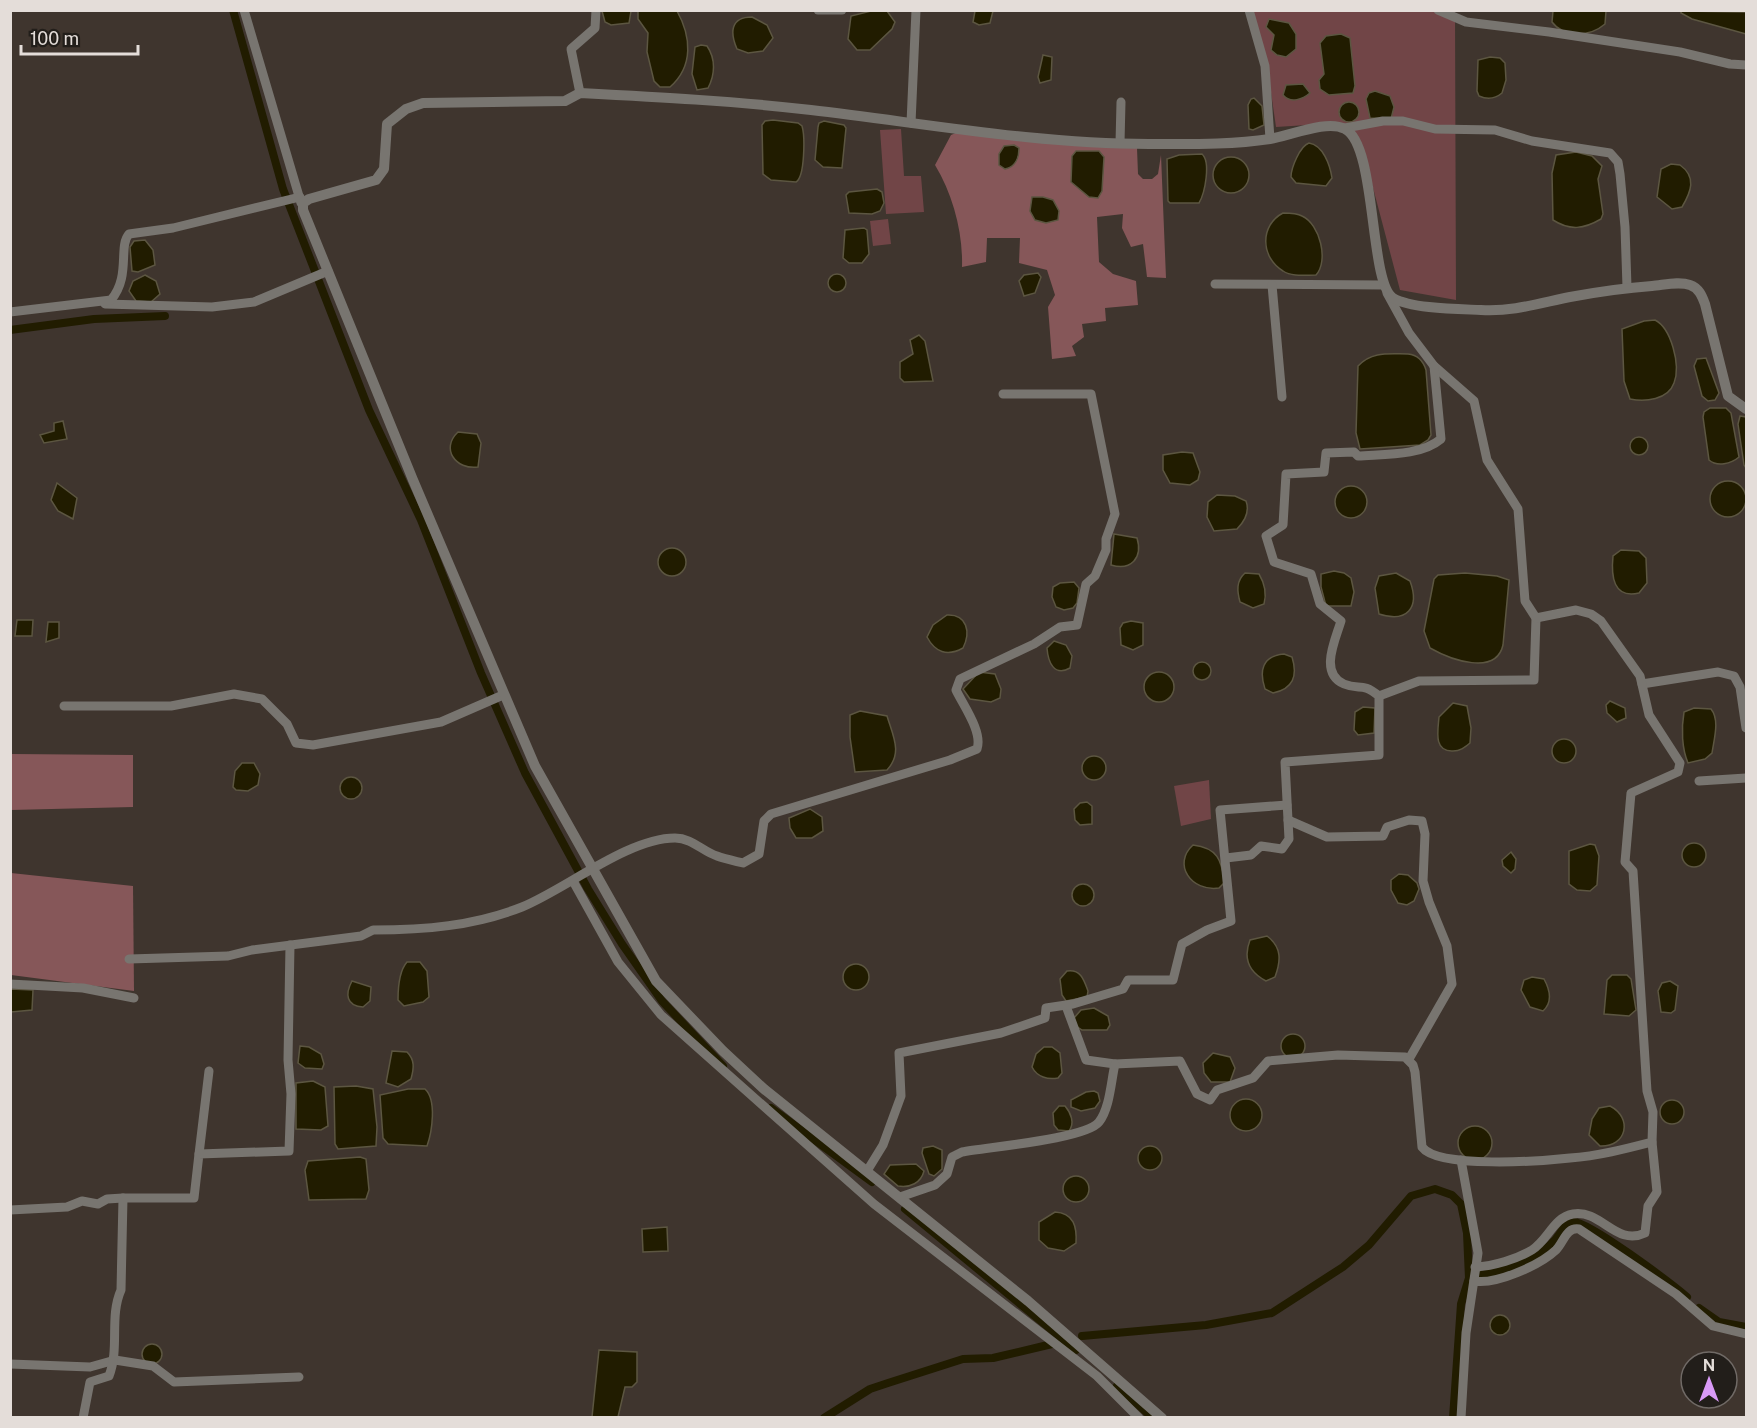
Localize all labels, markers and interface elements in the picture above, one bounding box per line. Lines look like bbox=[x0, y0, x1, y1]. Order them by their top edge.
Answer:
scale bar bbox=[21, 18, 138, 56]
text: 100 m bbox=[30, 28, 79, 49]
north arrow bbox=[1679, 1350, 1739, 1410]
text: N bbox=[1703, 1356, 1715, 1375]

